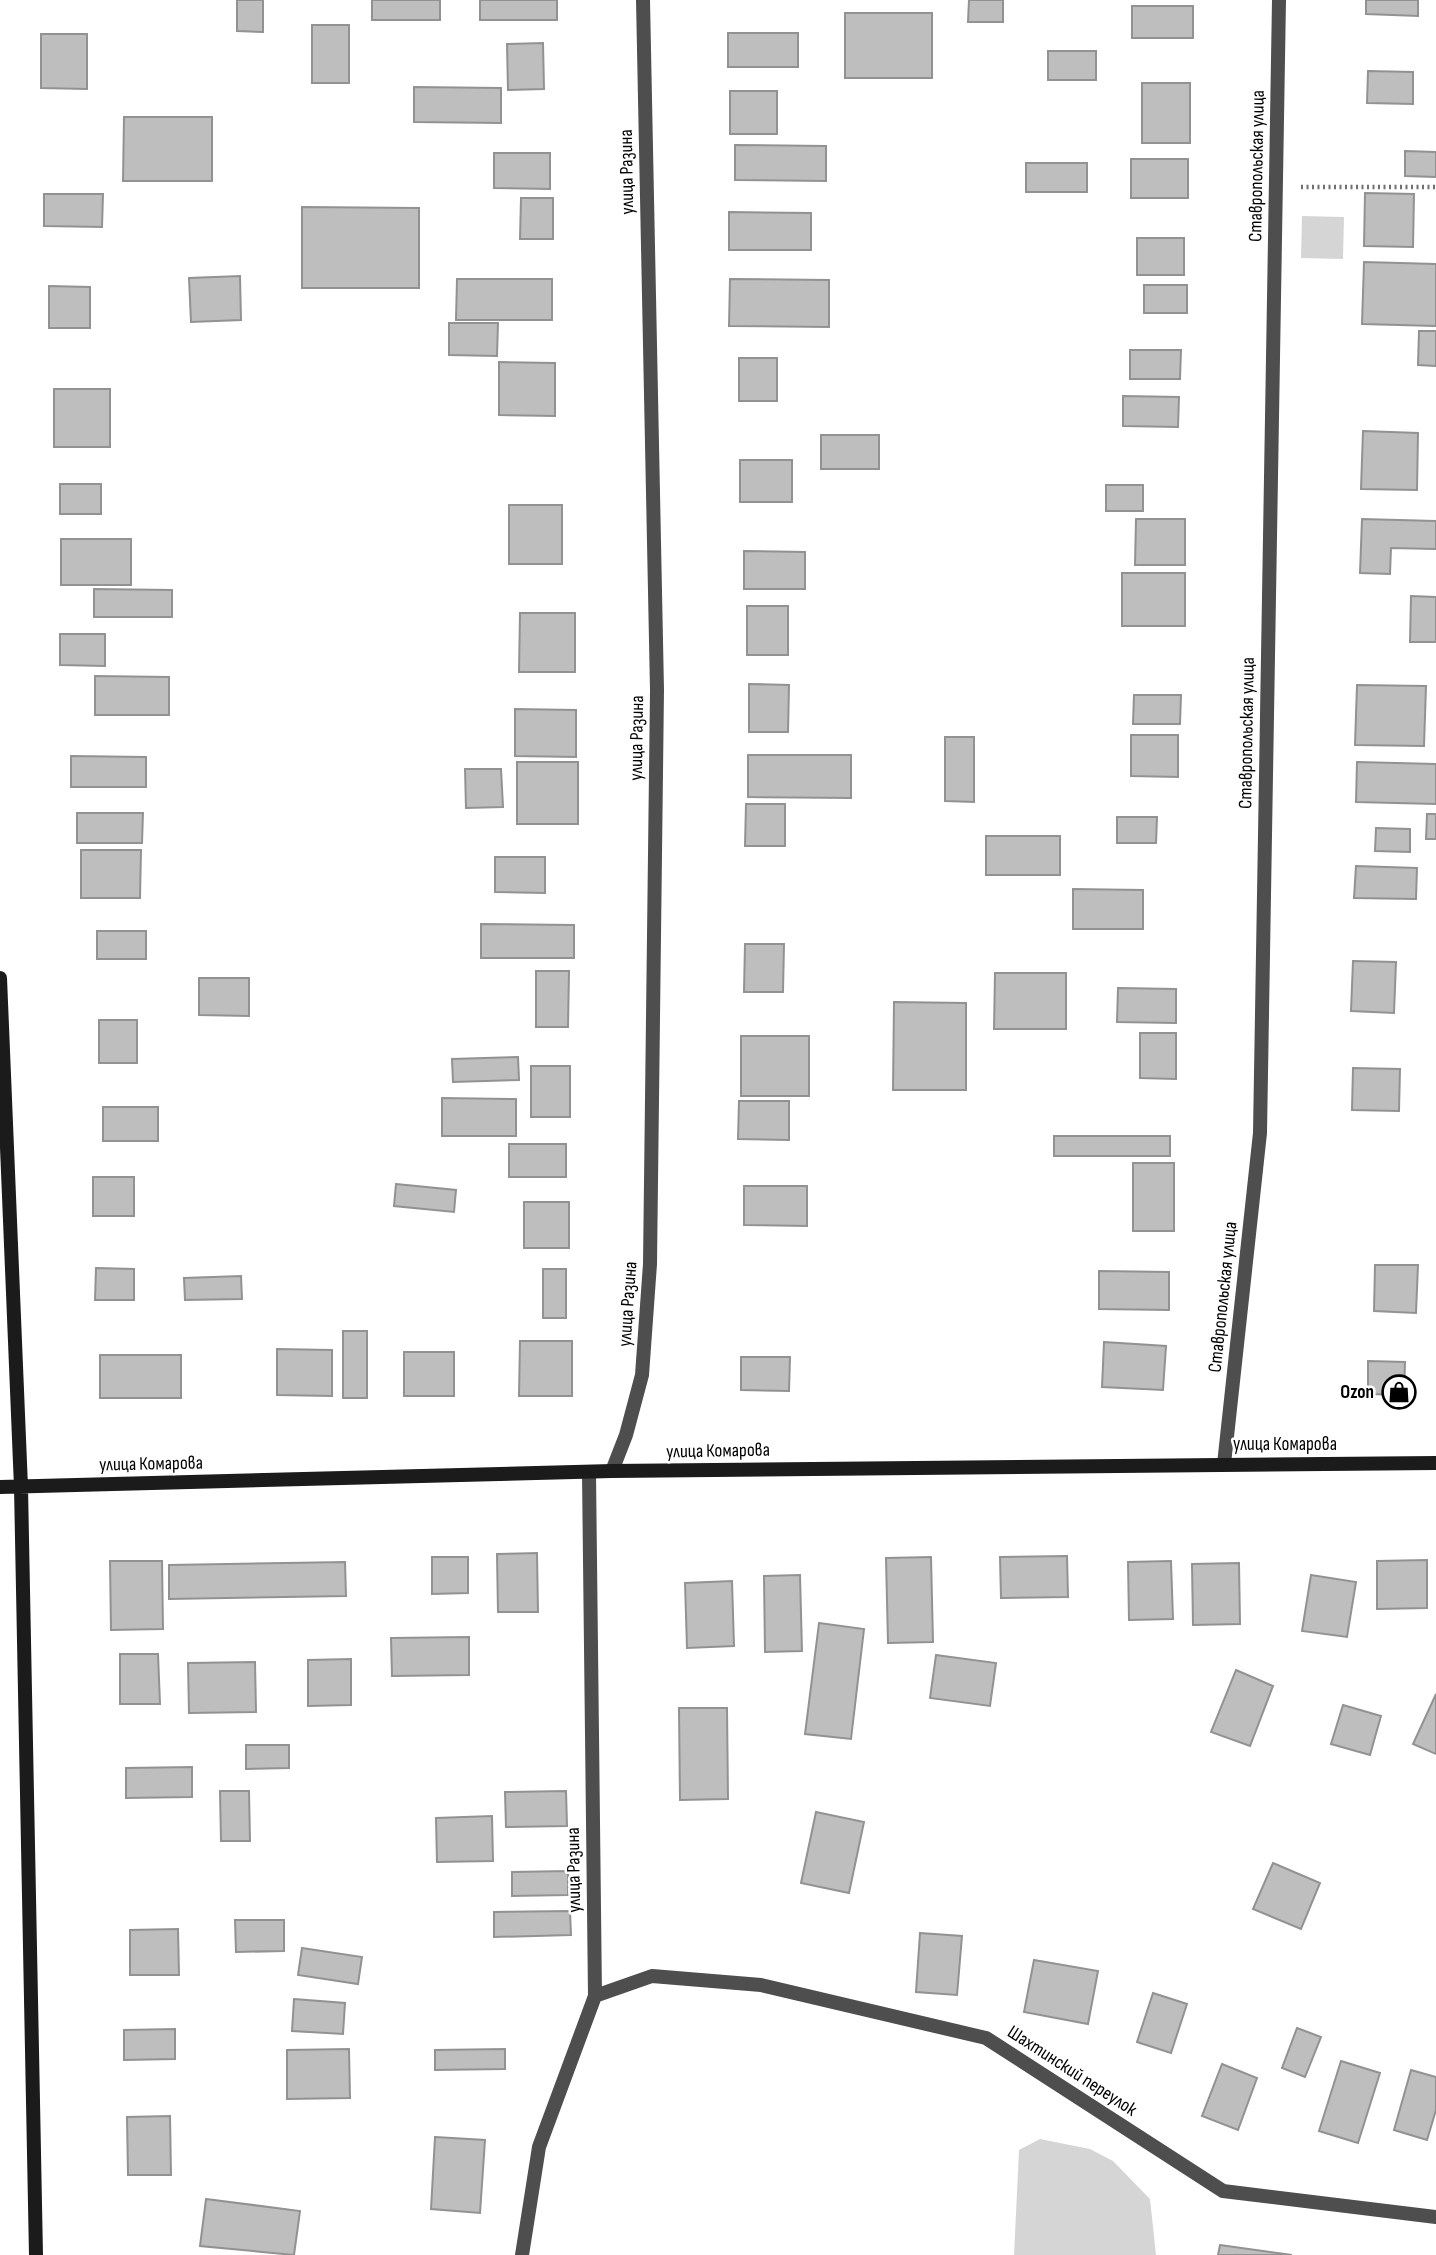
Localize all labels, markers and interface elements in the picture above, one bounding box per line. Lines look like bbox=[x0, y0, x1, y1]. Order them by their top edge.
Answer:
street label: Ставропольская улица bbox=[1244, 90, 1270, 242]
street label: улица Разина bbox=[615, 129, 639, 215]
street label: Ставропольская улица bbox=[1234, 657, 1260, 809]
street label: улица Разина bbox=[625, 695, 649, 781]
street label: Ставропольская улица bbox=[1204, 1220, 1242, 1374]
street label: улица Разина bbox=[614, 1261, 642, 1347]
shop icon: Ozon bbox=[1380, 1373, 1418, 1411]
place label: Ozon bbox=[1340, 1381, 1374, 1404]
street label: улица Комарова bbox=[1233, 1433, 1337, 1456]
street label: улица Комарова bbox=[666, 1439, 770, 1463]
street label: улица Комарова bbox=[99, 1452, 203, 1476]
street label: улица Разина bbox=[562, 1827, 586, 1913]
street label: Шахтинский переулок bbox=[1003, 2021, 1142, 2122]

